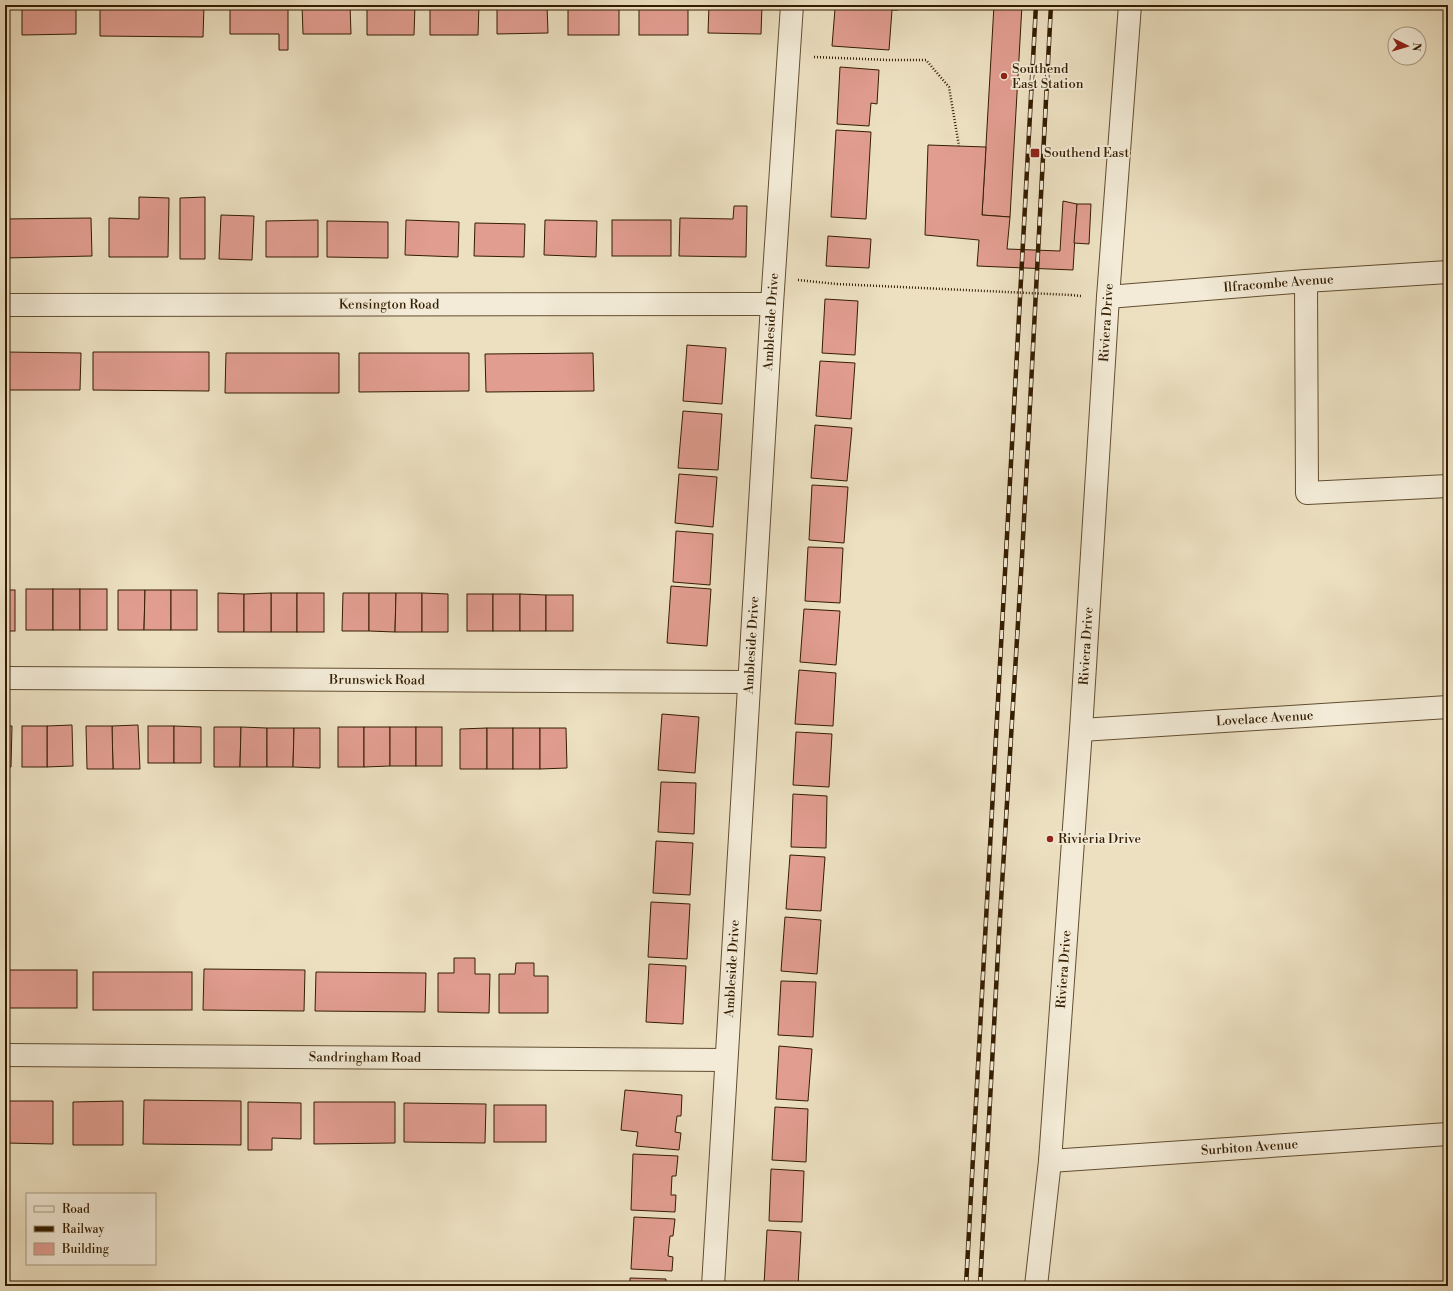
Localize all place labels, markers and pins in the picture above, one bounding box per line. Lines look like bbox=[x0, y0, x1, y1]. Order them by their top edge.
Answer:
place label: Southend East Station bbox=[1012, 61, 1084, 92]
marker: Southend East Station bbox=[999, 71, 1009, 81]
place label: Southend East bbox=[1044, 145, 1129, 161]
marker: Southend East bbox=[1029, 147, 1041, 159]
place label: Rivieria Drive bbox=[1058, 831, 1142, 847]
marker: Rivieria Drive bbox=[1045, 834, 1055, 844]

